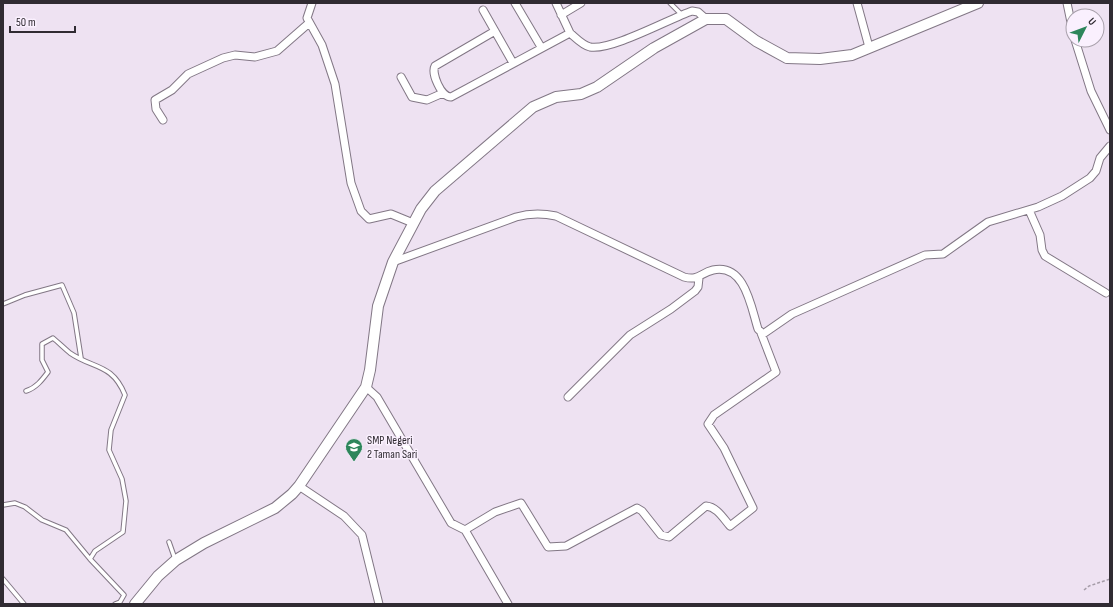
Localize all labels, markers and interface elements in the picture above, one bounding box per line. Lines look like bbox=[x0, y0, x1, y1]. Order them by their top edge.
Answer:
scale bar bbox=[10, 8, 75, 34]
north arrow bbox=[1065, 8, 1105, 48]
text: 50 m bbox=[16, 15, 36, 30]
text: U bbox=[1085, 15, 1099, 28]
place label: SMP Negeri 2 Taman Sari bbox=[367, 433, 417, 462]
school or university icon: SMP Negeri 2 Taman Sari bbox=[344, 437, 364, 462]

